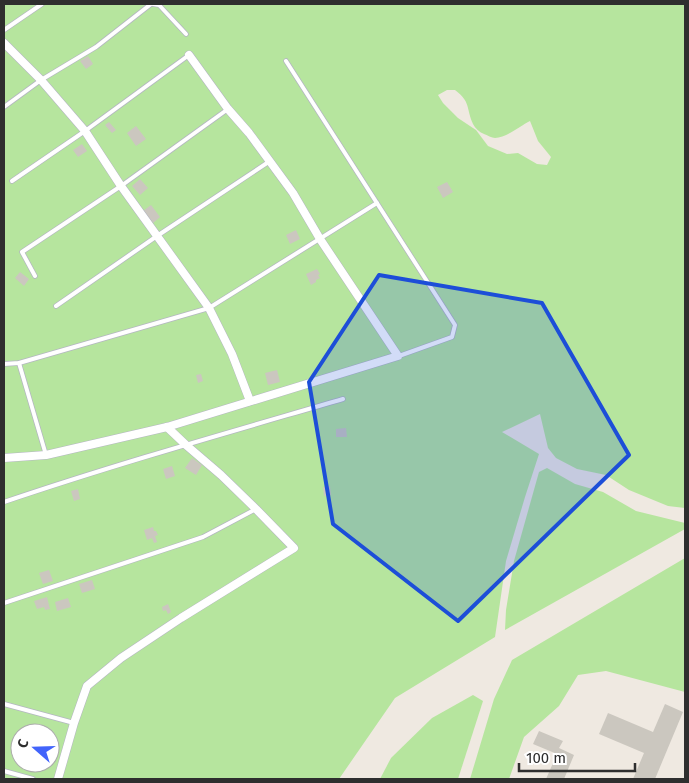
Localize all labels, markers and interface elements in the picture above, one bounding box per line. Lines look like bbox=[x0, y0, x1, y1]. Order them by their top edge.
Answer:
north arrow bbox=[10, 723, 60, 773]
text: С bbox=[14, 737, 33, 750]
scale bar bbox=[519, 740, 635, 772]
text: 100 m bbox=[526, 749, 566, 767]

